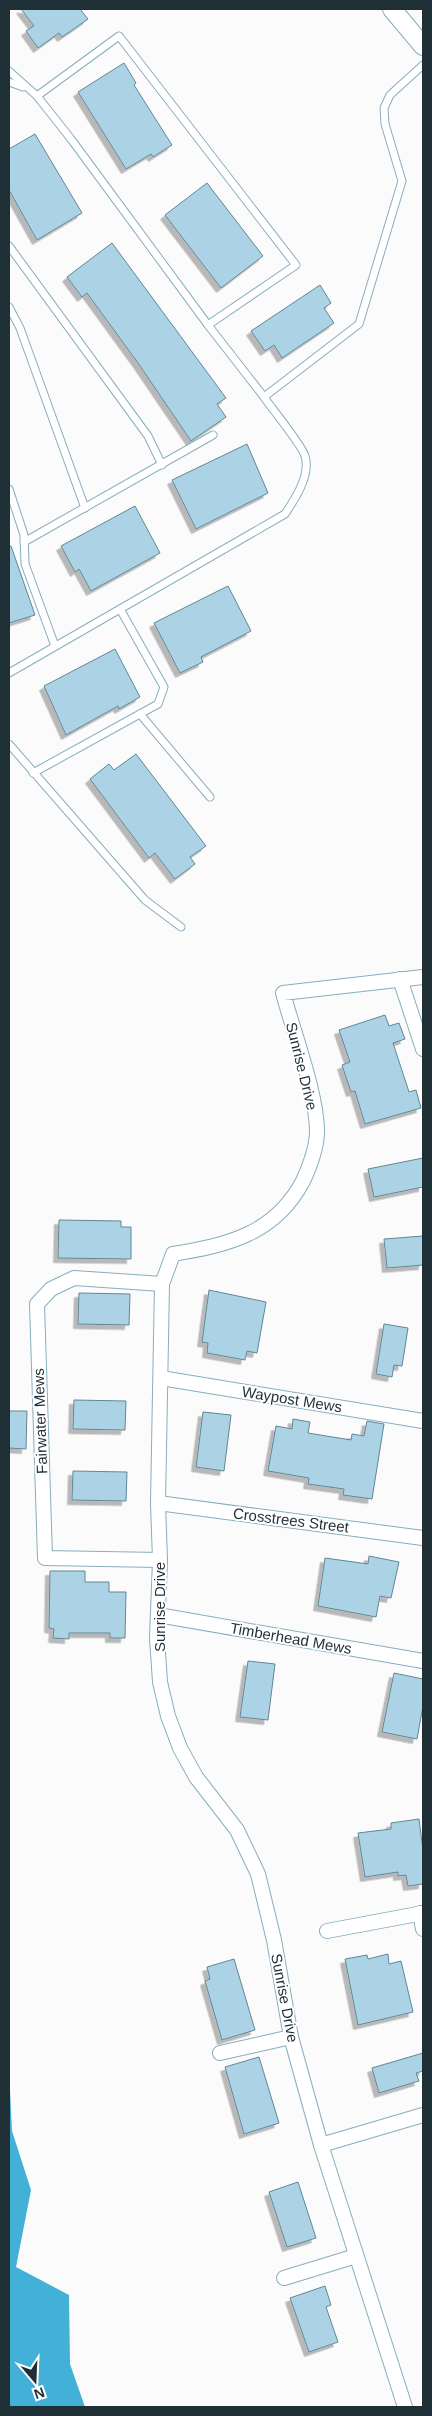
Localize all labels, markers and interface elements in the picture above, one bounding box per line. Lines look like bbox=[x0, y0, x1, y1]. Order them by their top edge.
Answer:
street label: Sunrise Drive bbox=[283, 1020, 321, 1112]
street label: Fairwater Mews bbox=[30, 1368, 50, 1474]
street label: Waypost Mews bbox=[241, 1383, 343, 1415]
street label: Crosstrees Street bbox=[232, 1504, 351, 1536]
street label: Sunrise Drive bbox=[151, 1562, 168, 1652]
street label: Timberhead Mews bbox=[229, 1619, 353, 1657]
street label: Sunrise Drive bbox=[268, 1952, 302, 2044]
north arrow bbox=[10, 2356, 60, 2406]
text: N bbox=[32, 2384, 47, 2403]

